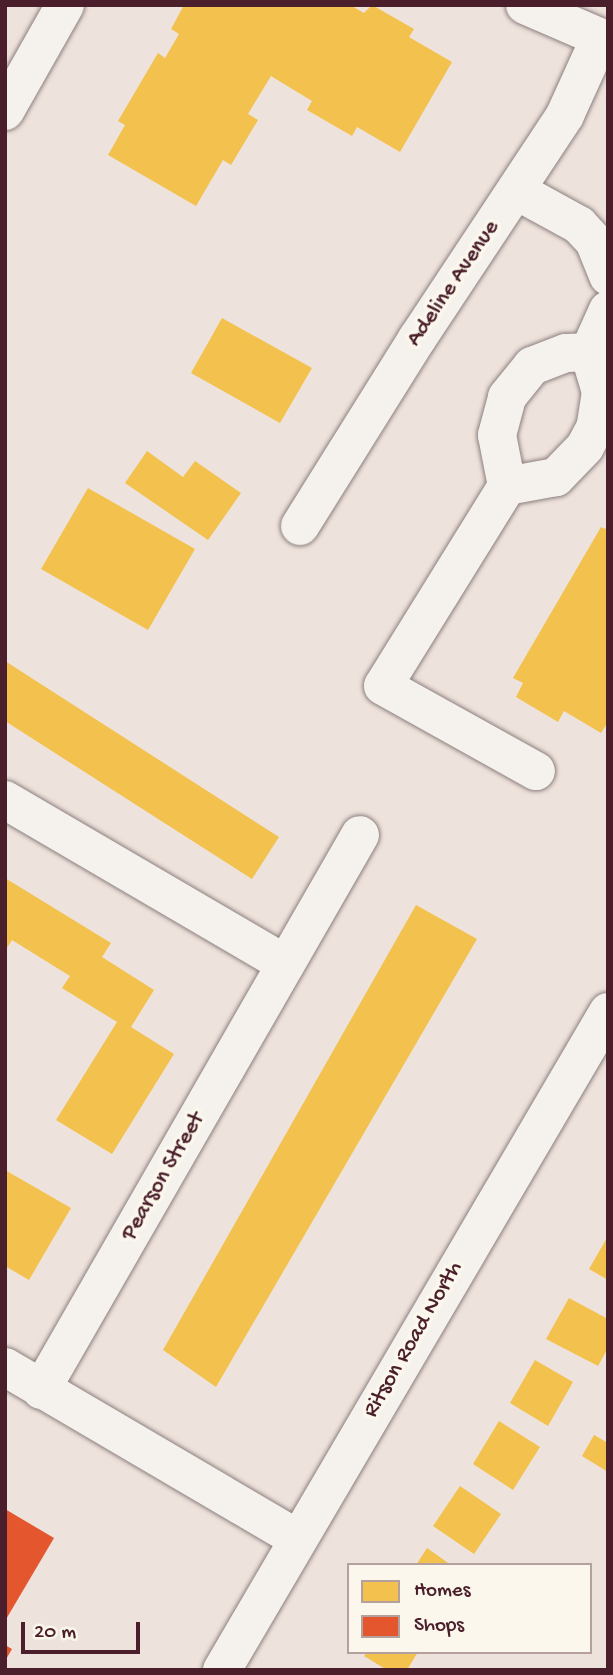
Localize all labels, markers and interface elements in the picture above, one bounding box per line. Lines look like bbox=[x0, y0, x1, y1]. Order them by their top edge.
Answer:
street label: Adeline Avenue bbox=[402, 216, 506, 352]
street label: Pearson Street bbox=[116, 1108, 212, 1246]
street label: Ritson Road North bbox=[358, 1257, 470, 1423]
legend bbox=[347, 1563, 592, 1654]
text: Homes bbox=[414, 1579, 470, 1604]
scale bar bbox=[24, 1608, 144, 1652]
text: Shops bbox=[414, 1614, 464, 1639]
text: 20 m bbox=[34, 1621, 76, 1646]

